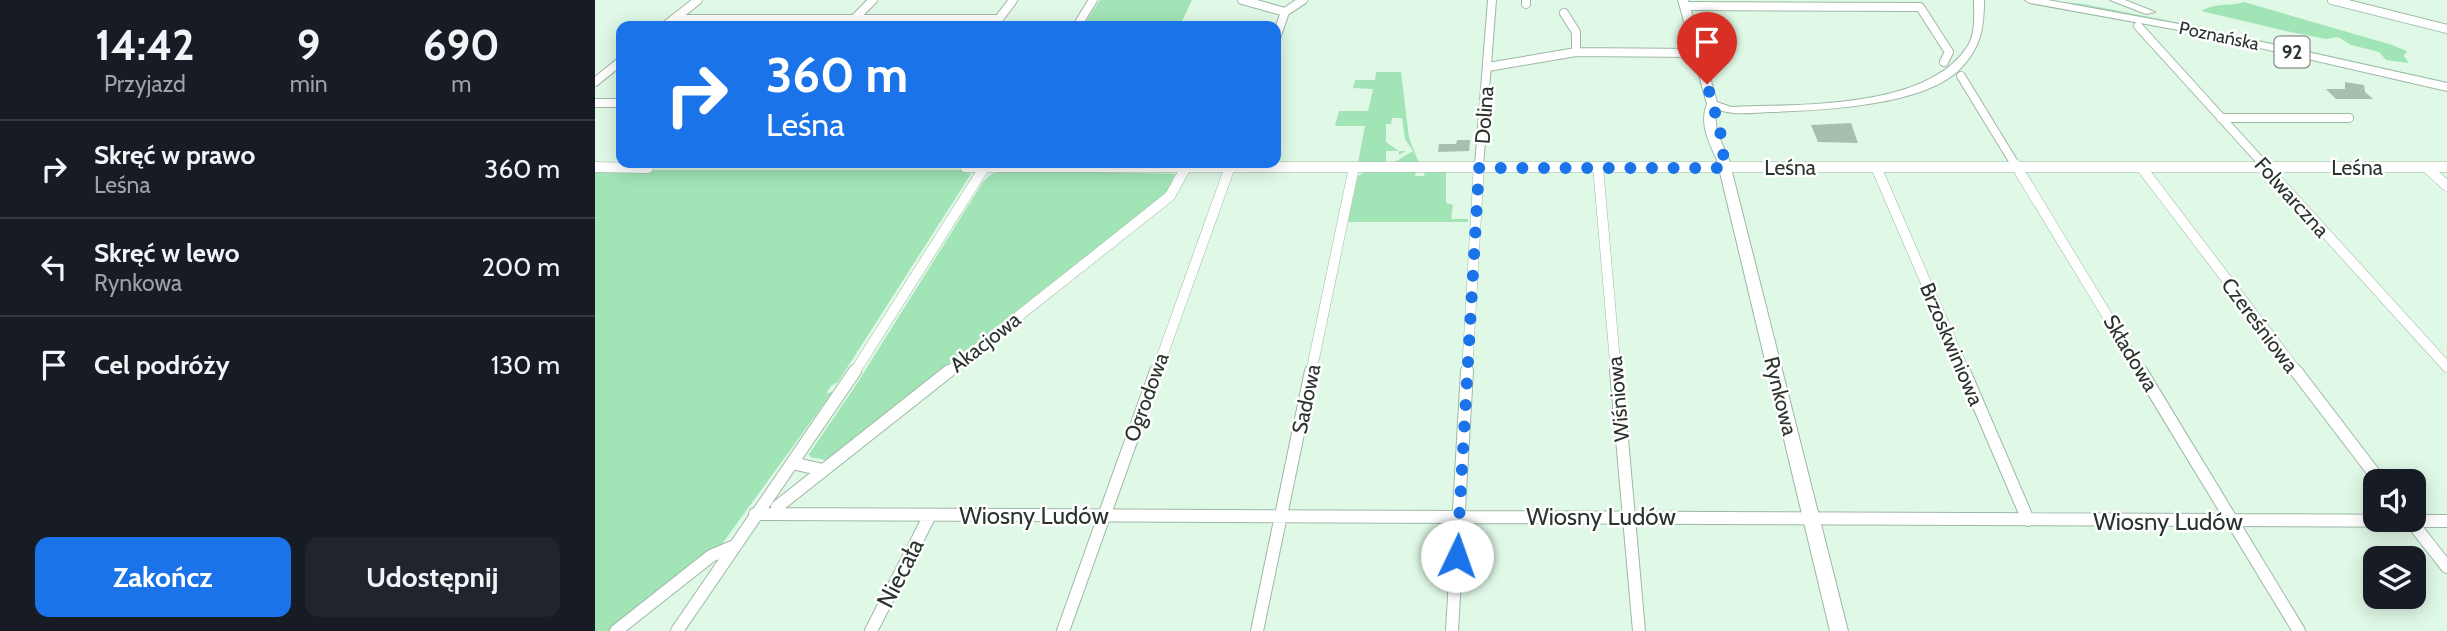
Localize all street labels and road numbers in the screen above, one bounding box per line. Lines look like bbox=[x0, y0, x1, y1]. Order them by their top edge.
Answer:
street label: Poznańska bbox=[2177, 17, 2261, 55]
road number: 92 bbox=[2275, 36, 2309, 68]
street label: Dolina bbox=[1470, 85, 1498, 145]
street label: Folwarczna bbox=[2249, 152, 2335, 242]
street label: Leśna bbox=[1764, 155, 1816, 180]
street label: Leśna bbox=[2331, 155, 2383, 180]
street label: Czereśniowa bbox=[2216, 273, 2304, 377]
street label: Brzoskwiniowa bbox=[1915, 279, 1989, 409]
street label: Akacjowa bbox=[945, 307, 1026, 378]
street label: Składowa bbox=[2098, 310, 2164, 396]
street label: Ogrodowa bbox=[1118, 349, 1174, 445]
street label: Rynkowa bbox=[1759, 354, 1803, 438]
street label: Wiśniowa bbox=[1602, 355, 1634, 443]
street label: Sadowa bbox=[1286, 362, 1326, 436]
street label: Wiosny Ludów bbox=[959, 501, 1109, 530]
street label: Wiosny Ludów bbox=[1526, 502, 1676, 531]
street label: Wiosny Ludów bbox=[2093, 507, 2243, 536]
street label: Niecała bbox=[870, 533, 930, 612]

